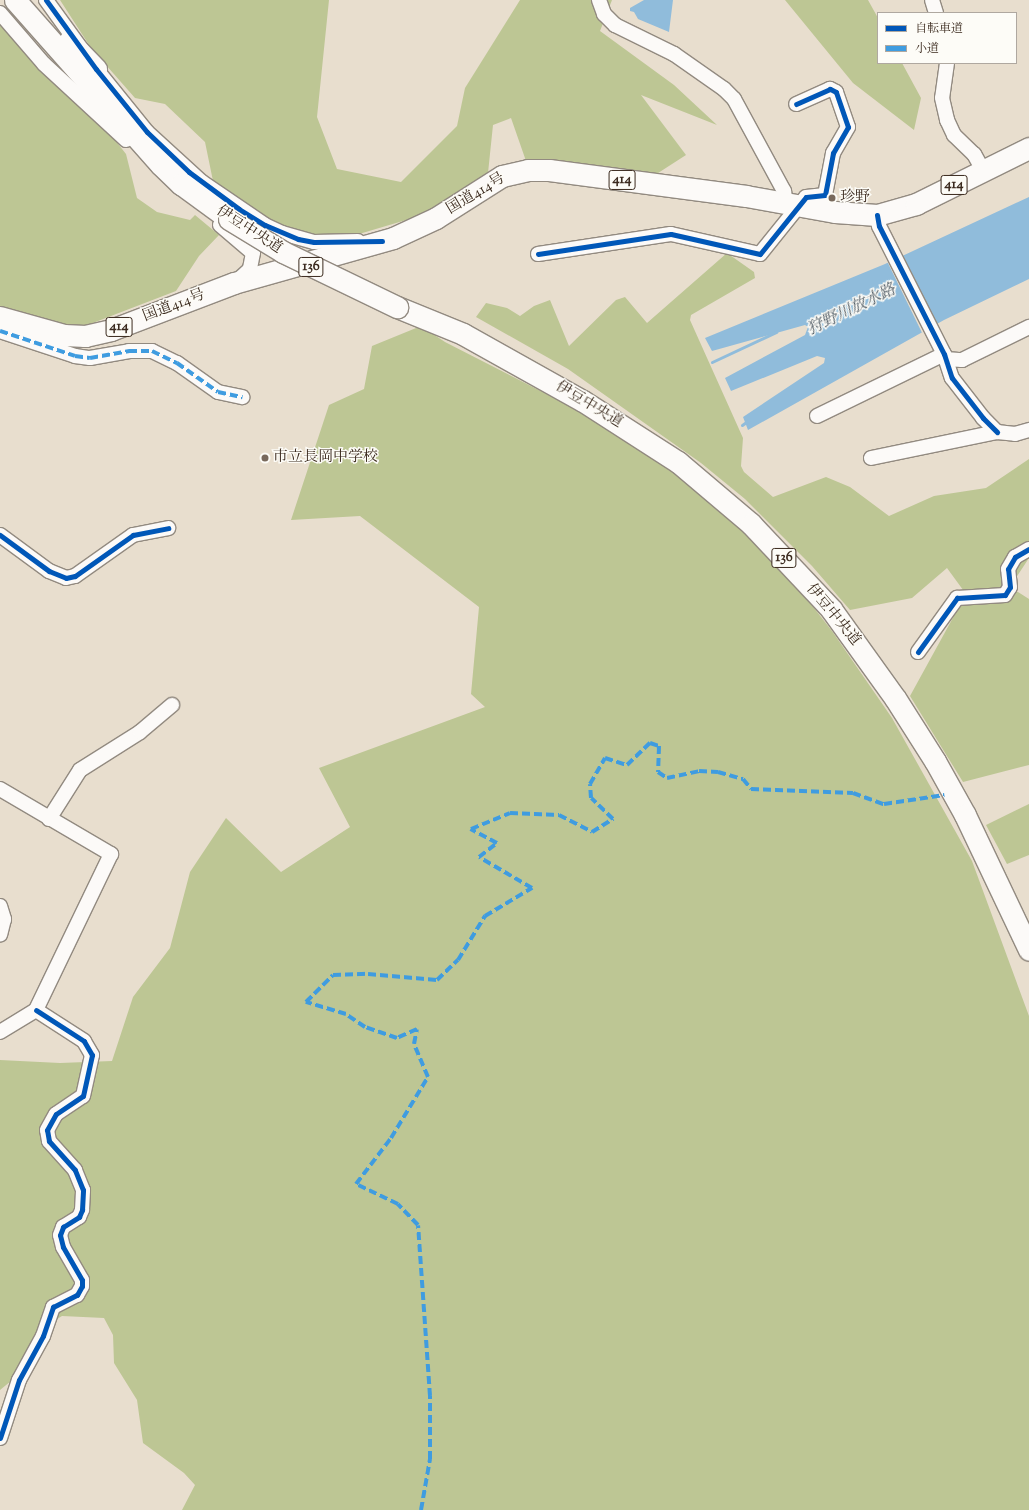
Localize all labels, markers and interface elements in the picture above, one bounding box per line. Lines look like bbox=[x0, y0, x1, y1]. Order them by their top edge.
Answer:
legend bbox=[877, 12, 1017, 64]
text: 自転車道 bbox=[915, 20, 963, 38]
text: 小道 bbox=[915, 40, 939, 58]
road number: 414 bbox=[608, 168, 636, 192]
street label: 国道414号 bbox=[443, 169, 509, 219]
road number: 414 bbox=[940, 173, 968, 197]
place label: 珍野 bbox=[840, 189, 870, 207]
marker: 珍野 bbox=[827, 193, 837, 203]
street label: 伊豆中央道 bbox=[213, 202, 285, 258]
road number: 136 bbox=[298, 255, 324, 279]
water label: 狩野川放水路 bbox=[805, 281, 899, 341]
street label: 国道414号 bbox=[140, 286, 208, 326]
road number: 414 bbox=[105, 315, 133, 339]
street label: 伊豆中央道 bbox=[552, 378, 626, 432]
place label: 市立長岡中学校 bbox=[273, 449, 378, 467]
marker: 市立長岡中学校 bbox=[260, 453, 270, 463]
road number: 136 bbox=[771, 546, 797, 570]
street label: 伊豆中央道 bbox=[802, 580, 864, 650]

